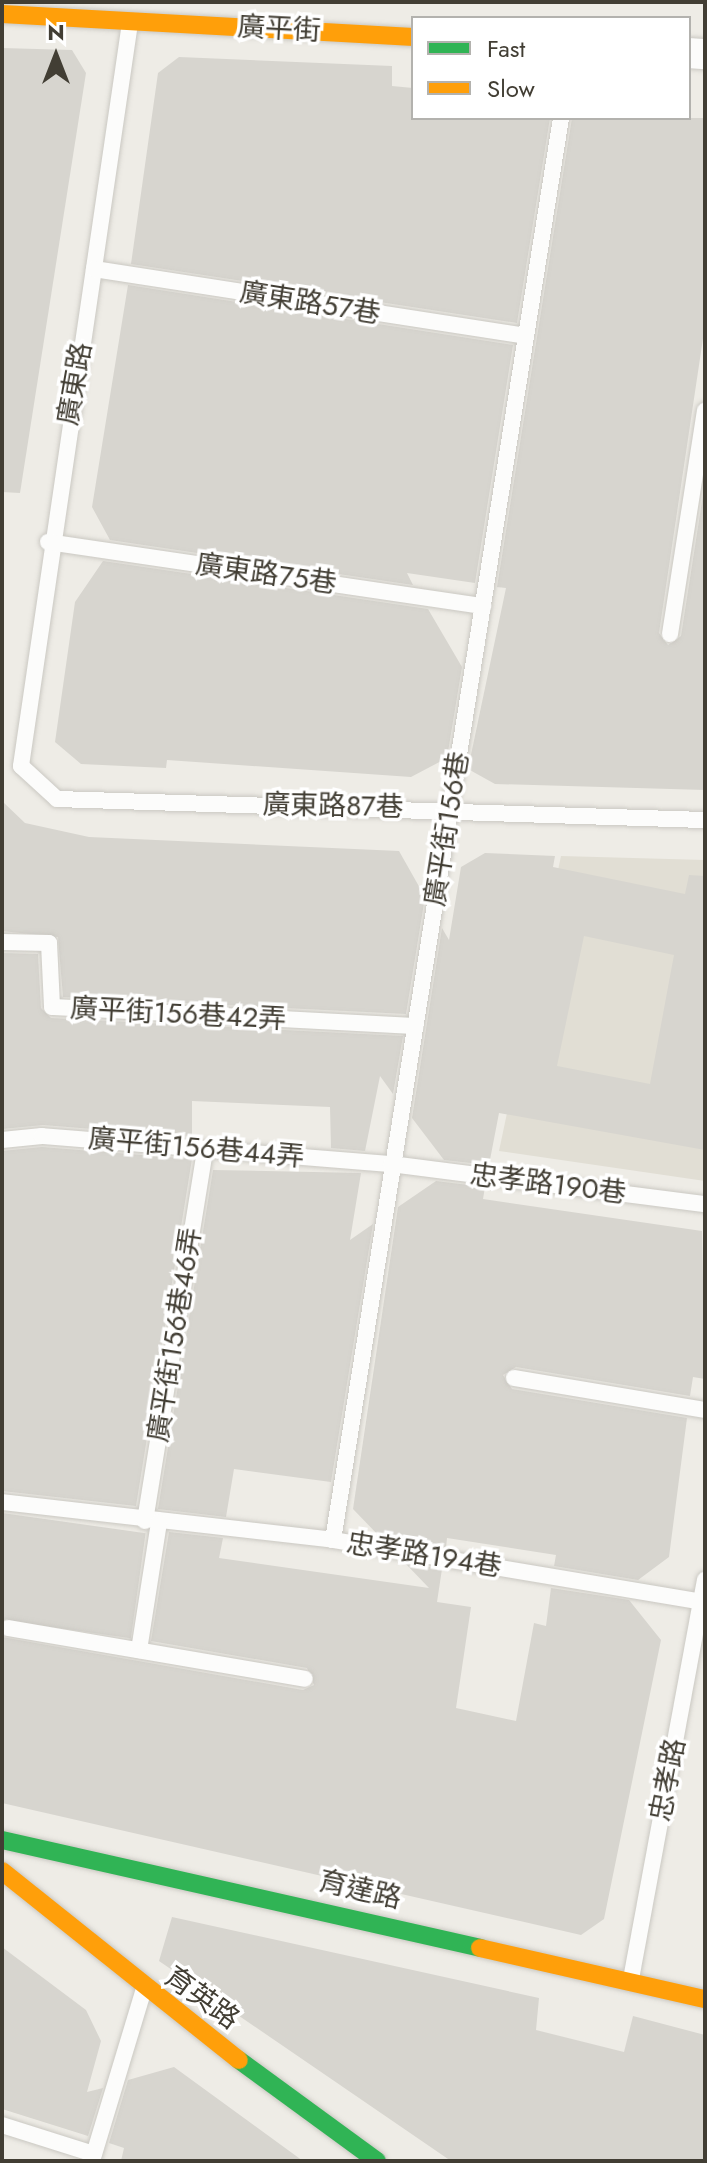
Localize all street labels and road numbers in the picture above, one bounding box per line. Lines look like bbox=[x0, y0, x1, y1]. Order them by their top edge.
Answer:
street label: 廣平街 bbox=[236, 10, 322, 48]
street label: 廣東路57巷 bbox=[237, 275, 383, 331]
street label: 廣東路 bbox=[51, 340, 99, 428]
street label: 廣東路75巷 bbox=[193, 547, 339, 601]
street label: 廣平街156巷 bbox=[418, 749, 476, 909]
street label: 廣東路87巷 bbox=[262, 788, 404, 824]
street label: 廣平街156巷42弄 bbox=[69, 992, 287, 1036]
street label: 廣平街156巷44弄 bbox=[86, 1122, 306, 1174]
street label: 忠孝路190巷 bbox=[468, 1158, 628, 1210]
street label: 廣平街156巷46弄 bbox=[141, 1225, 209, 1445]
street label: 忠孝路194巷 bbox=[344, 1526, 504, 1584]
street label: 忠孝路 bbox=[643, 1736, 693, 1824]
street label: 育達路 bbox=[315, 1864, 405, 1916]
street label: 育英路 bbox=[158, 1960, 246, 2036]

